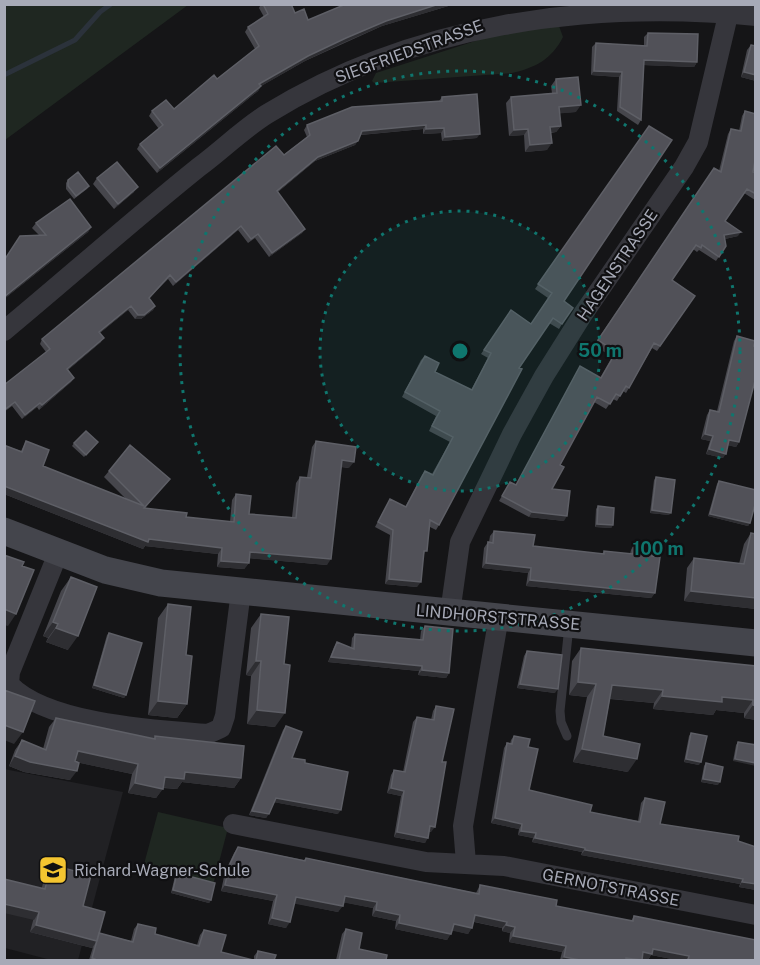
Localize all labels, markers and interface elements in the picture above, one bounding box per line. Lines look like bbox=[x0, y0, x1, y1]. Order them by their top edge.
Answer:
street label: SIEGFRIEDSTRASSE bbox=[333, 16, 486, 87]
street label: HAGENSTRASSE bbox=[573, 206, 662, 325]
text: 50 m bbox=[578, 340, 622, 361]
centre of rings bbox=[450, 341, 470, 361]
text: 100 m bbox=[632, 538, 684, 559]
street label: LINDHORSTSTRASSE bbox=[415, 601, 581, 634]
school or university icon: Richard-Wagner-Schule bbox=[37, 854, 69, 886]
place label: Richard-Wagner-Schule bbox=[74, 861, 250, 880]
street label: GERNOTSTRASSE bbox=[541, 865, 681, 910]

